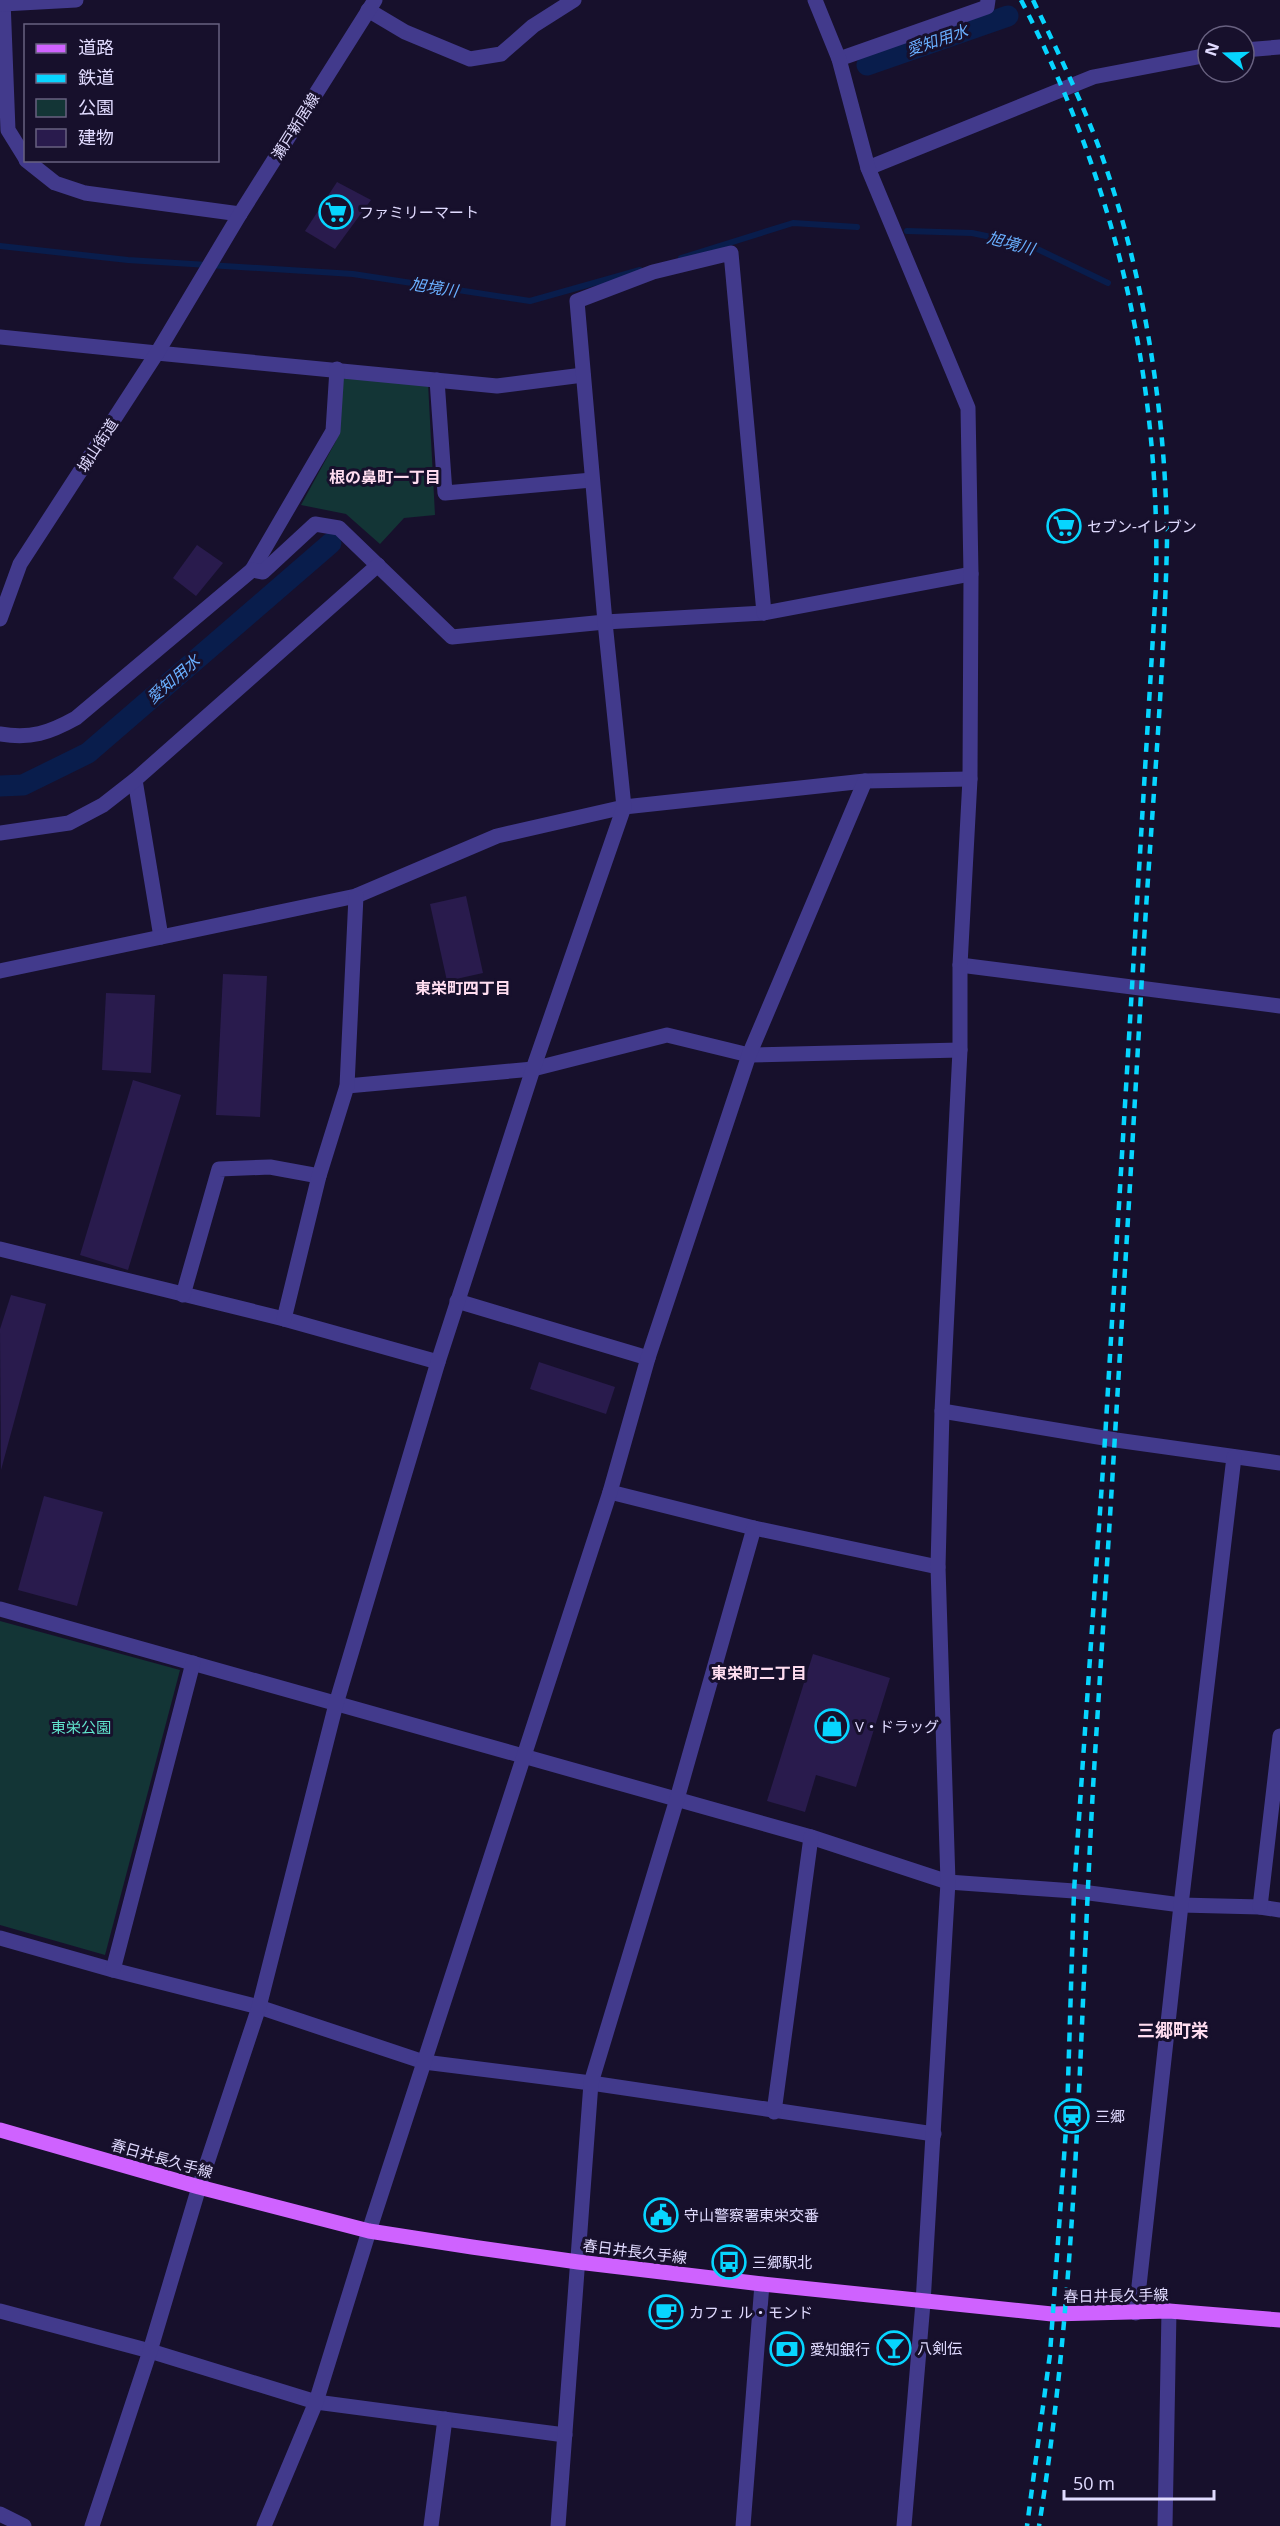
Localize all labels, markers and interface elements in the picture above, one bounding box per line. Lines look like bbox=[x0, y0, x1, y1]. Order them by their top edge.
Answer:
water label: 愛知用水 bbox=[903, 19, 973, 61]
legend bbox=[24, 24, 219, 162]
north arrow bbox=[1196, 24, 1256, 84]
text: 道路 bbox=[78, 35, 114, 59]
text: N bbox=[1199, 39, 1224, 59]
text: 鉄道 bbox=[78, 65, 114, 89]
street label: 瀬戸新居線 bbox=[267, 89, 323, 163]
text: 公園 bbox=[78, 95, 114, 119]
text: 建物 bbox=[78, 125, 114, 149]
supermarket icon: ファミリーマート bbox=[318, 194, 354, 230]
place label: ファミリーマート bbox=[359, 202, 479, 222]
water label: 旭境川 bbox=[985, 226, 1039, 260]
water label: 旭境川 bbox=[409, 272, 461, 302]
street label: 城山街道 bbox=[72, 414, 122, 476]
district label: 根の鼻町一丁目 bbox=[329, 466, 441, 488]
supermarket icon: セブン-イレブン bbox=[1046, 508, 1082, 544]
place label: セブン-イレブン bbox=[1087, 516, 1197, 536]
water label: 愛知用水 bbox=[142, 648, 206, 708]
district label: 東栄町四丁目 bbox=[415, 977, 511, 999]
district label: 東栄町二丁目 bbox=[711, 1662, 807, 1684]
shop icon: V・ドラッグ bbox=[814, 1708, 850, 1744]
place label: V・ドラッグ bbox=[855, 1716, 939, 1736]
park label: 東栄公園 bbox=[51, 1717, 111, 1737]
district label: 三郷町栄 bbox=[1137, 2018, 1209, 2042]
station icon: 三郷 bbox=[1054, 2098, 1090, 2134]
place label: 三郷 bbox=[1095, 2106, 1125, 2126]
street label: 春日井長久手線 bbox=[109, 2134, 215, 2182]
public building icon: 守山警察署東栄交番 bbox=[643, 2197, 679, 2233]
place label: 守山警察署東栄交番 bbox=[684, 2205, 819, 2225]
street label: 春日井長久手線 bbox=[582, 2235, 688, 2267]
bus stop icon: 三郷駅北 bbox=[711, 2244, 747, 2280]
place label: 三郷駅北 bbox=[752, 2252, 812, 2272]
street label: 春日井長久手線 bbox=[1063, 2284, 1169, 2306]
cafe icon: カフェ ル・モンド bbox=[648, 2294, 684, 2330]
place label: カフェ ル・モンド bbox=[689, 2302, 813, 2322]
bar icon: 八剣伝 bbox=[876, 2330, 912, 2366]
bank icon: 愛知銀行 bbox=[769, 2331, 805, 2367]
place label: 八剣伝 bbox=[917, 2338, 962, 2358]
place label: 愛知銀行 bbox=[810, 2339, 870, 2359]
scale bar bbox=[1064, 2463, 1214, 2501]
text: 50 m bbox=[1073, 2471, 1115, 2495]

